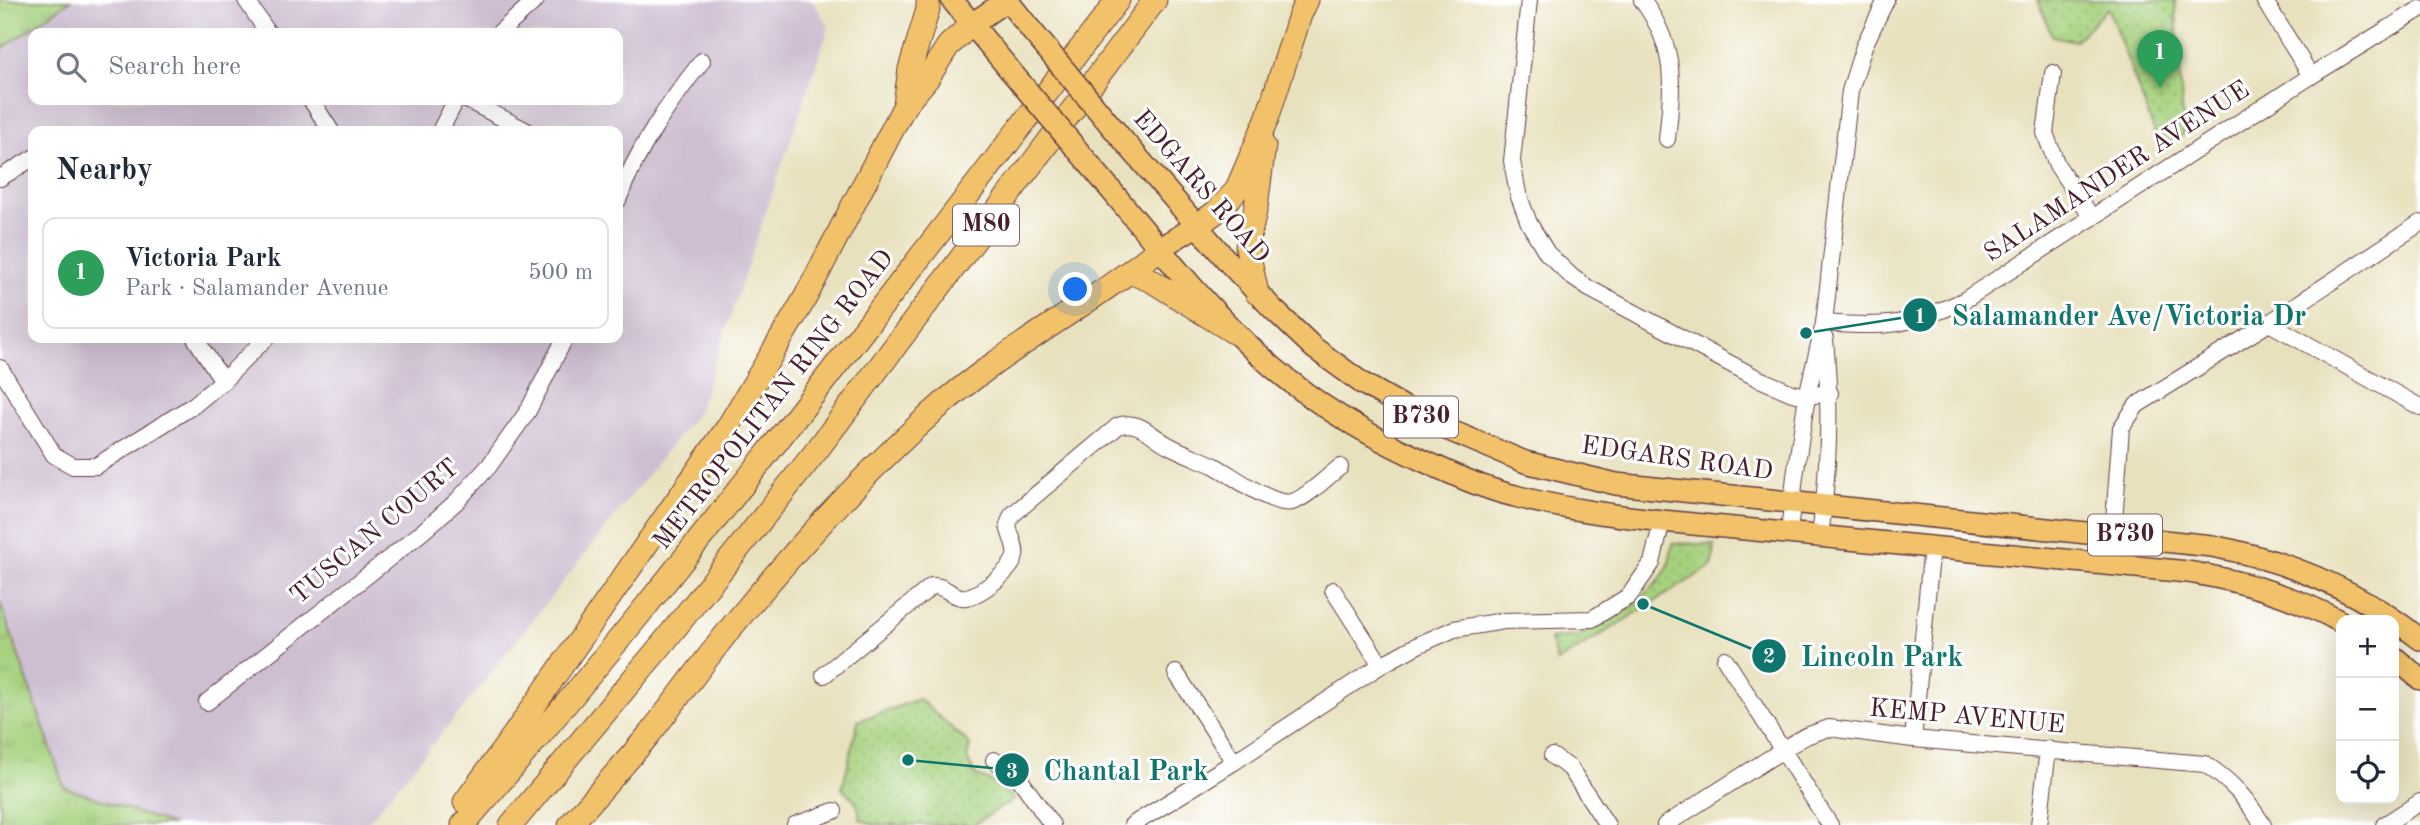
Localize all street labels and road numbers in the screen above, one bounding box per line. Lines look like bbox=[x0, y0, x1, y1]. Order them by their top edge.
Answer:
street label: SALAMANDER AVENUE bbox=[1980, 77, 2254, 267]
street label: EDGARS ROAD bbox=[1128, 105, 1274, 269]
road number: M80 bbox=[953, 205, 1019, 246]
street label: METROPOLITAN RING ROAD bbox=[649, 245, 899, 555]
road number: B730 bbox=[1384, 396, 1458, 438]
street label: EDGARS ROAD bbox=[1579, 433, 1775, 485]
street label: TUSCAN COURT bbox=[286, 454, 464, 610]
road number: B730 bbox=[2088, 514, 2162, 556]
street label: KEMP AVENUE bbox=[1868, 695, 2066, 739]

